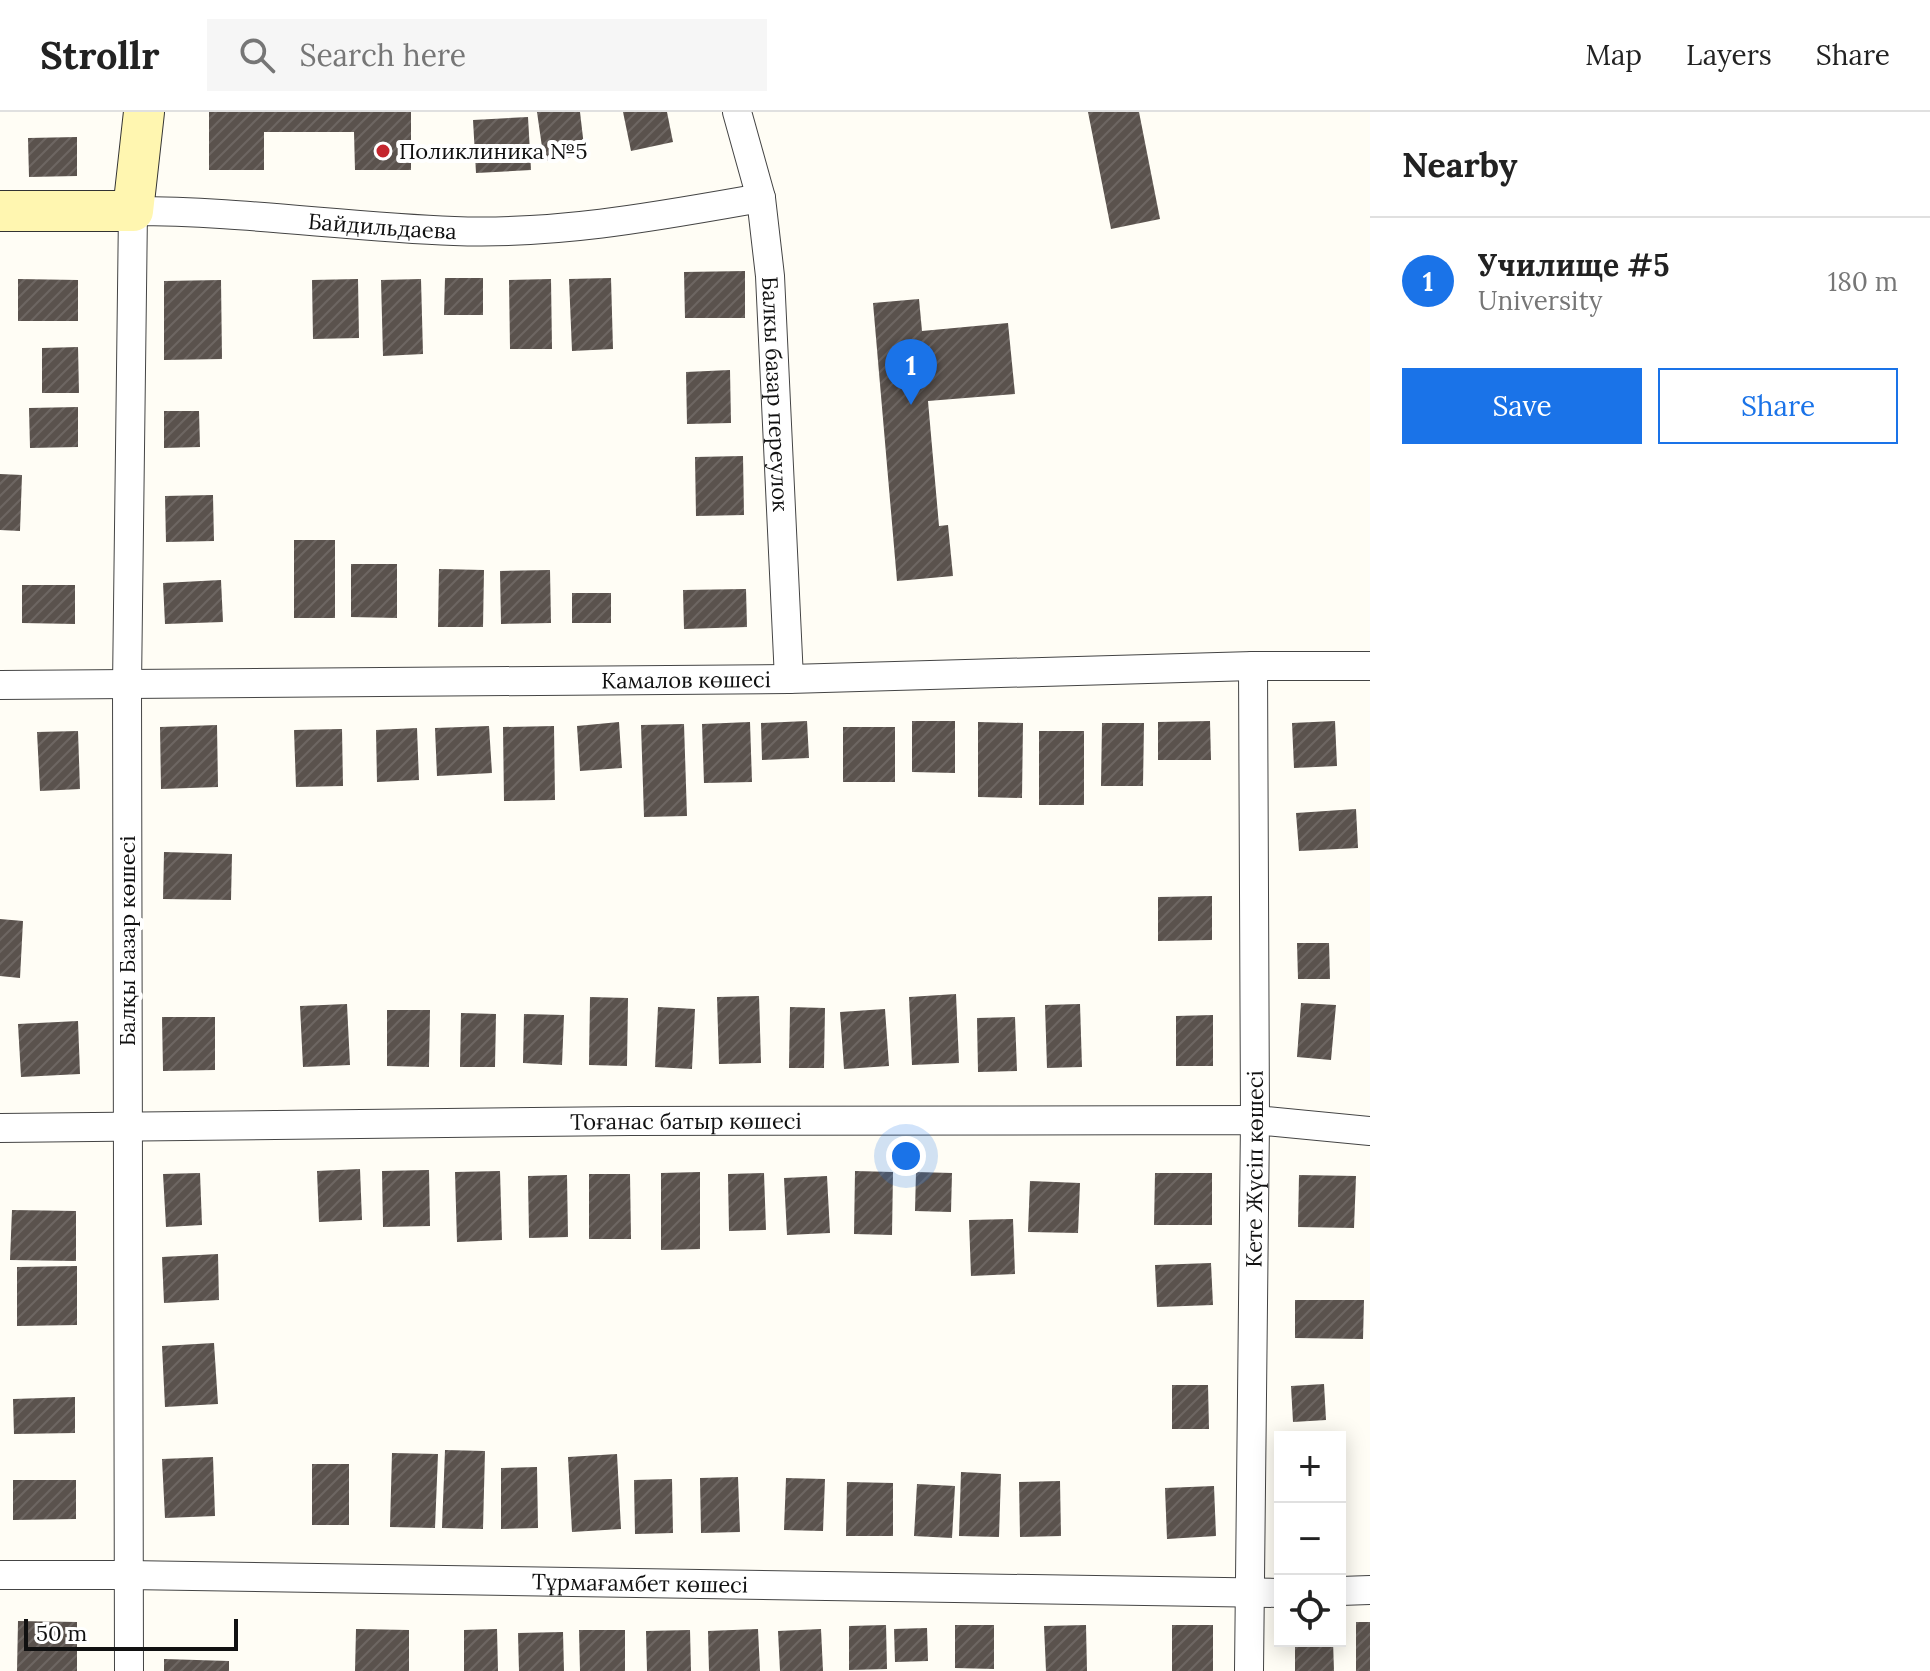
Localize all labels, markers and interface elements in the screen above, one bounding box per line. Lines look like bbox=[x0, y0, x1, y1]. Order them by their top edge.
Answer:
search box bbox=[207, 19, 767, 91]
text: Strollr bbox=[40, 31, 159, 79]
icon: search bbox=[235, 33, 279, 77]
text: Search here bbox=[299, 36, 466, 74]
text: Map bbox=[1585, 37, 1642, 73]
text: Layers bbox=[1686, 37, 1772, 73]
text: Share bbox=[1816, 37, 1890, 73]
place label: Поликлиника №5 bbox=[399, 137, 587, 165]
marker: Поликлиника №5 bbox=[374, 142, 392, 160]
text: Nearby bbox=[1402, 143, 1518, 186]
street label: Байдильдаева bbox=[307, 207, 457, 245]
text: Училище #5 bbox=[1478, 246, 1669, 284]
text: 1 bbox=[1423, 265, 1433, 298]
text: 180 m bbox=[1828, 265, 1898, 298]
street label: Балкы базар переулок bbox=[756, 276, 795, 513]
text: University bbox=[1478, 284, 1603, 317]
pin: 1 bbox=[885, 339, 937, 405]
button: Save bbox=[1402, 368, 1642, 444]
button: Share bbox=[1658, 368, 1898, 444]
street label: Камалов көшесі bbox=[601, 665, 771, 694]
street label: Балқы Базар көшесі bbox=[113, 836, 141, 1046]
street label: Кете Жүсіп көшесі bbox=[1239, 1070, 1269, 1268]
street label: Тоғанас батыр көшесі bbox=[570, 1107, 802, 1136]
your location bbox=[886, 1136, 926, 1176]
map controls bbox=[1274, 1431, 1346, 1647]
button: + bbox=[1274, 1431, 1346, 1503]
button: − bbox=[1274, 1503, 1346, 1575]
street label: Тұрмағамбет көшесі bbox=[532, 1567, 748, 1599]
button: locate bbox=[1274, 1575, 1346, 1647]
scale bar bbox=[24, 1615, 238, 1651]
text: 50 m bbox=[36, 1619, 87, 1647]

